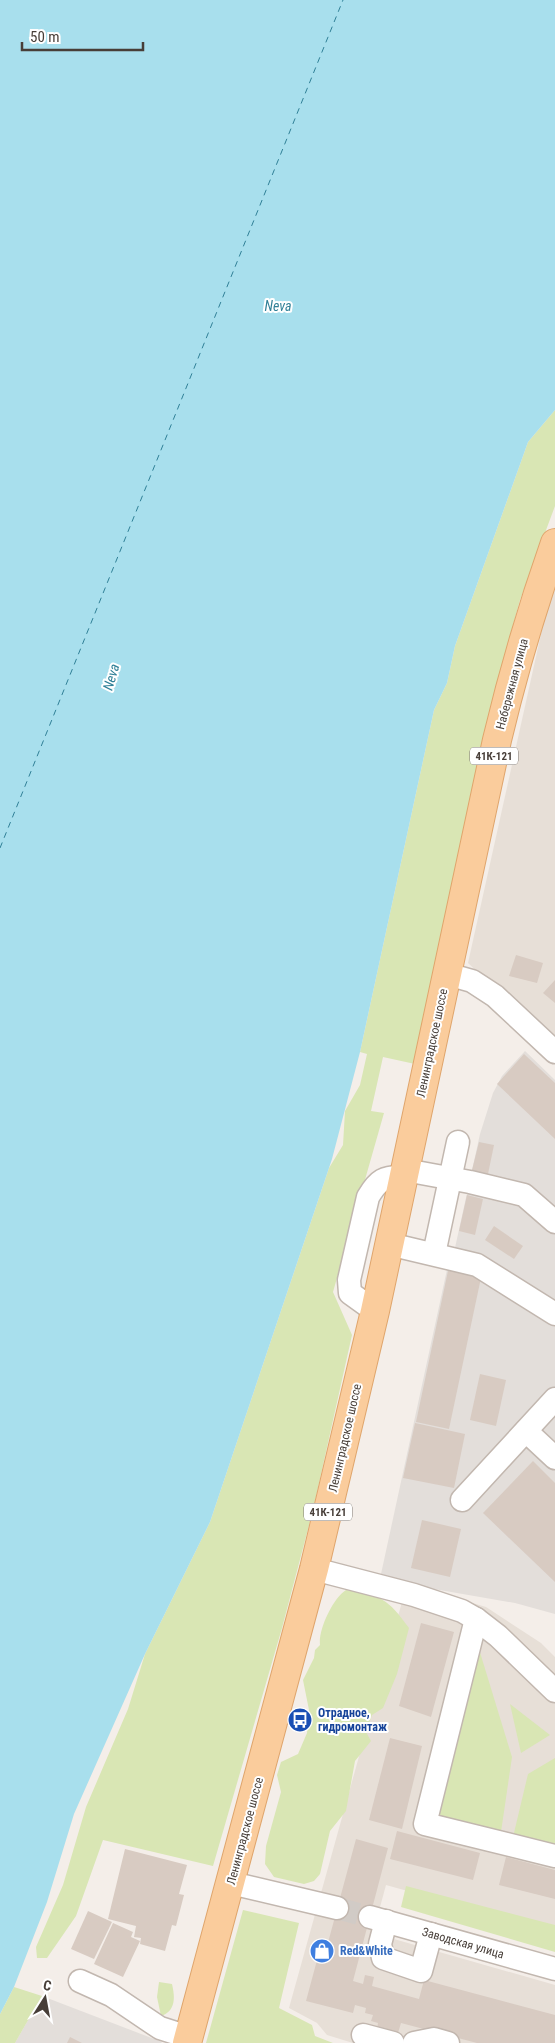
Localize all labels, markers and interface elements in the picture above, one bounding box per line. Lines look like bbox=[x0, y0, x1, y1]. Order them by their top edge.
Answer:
scale bar bbox=[22, 20, 144, 52]
text: 50 m bbox=[30, 28, 60, 46]
water label: Neva bbox=[265, 298, 291, 314]
street label: Набережная улица bbox=[493, 637, 531, 731]
water label: Neva bbox=[100, 662, 122, 692]
road number: 41К-121 bbox=[470, 748, 518, 764]
street label: Ленинградское шоссе bbox=[414, 987, 450, 1099]
street label: Ленинградское шоссе bbox=[326, 1382, 364, 1493]
road number: 41К-121 bbox=[304, 1504, 352, 1520]
place label: Отрадное, гидромонтаж bbox=[318, 1706, 387, 1734]
bus stop icon: Отрадное, гидромонтаж bbox=[287, 1707, 313, 1733]
street label: Ленинградское шоссе bbox=[224, 1775, 266, 1886]
street label: Заводская улица bbox=[420, 1925, 506, 1961]
shop icon: Red&White bbox=[309, 1938, 335, 1964]
place label: Red&White bbox=[340, 1944, 393, 1958]
north arrow bbox=[20, 1973, 70, 2023]
text: С bbox=[42, 1977, 53, 1994]

